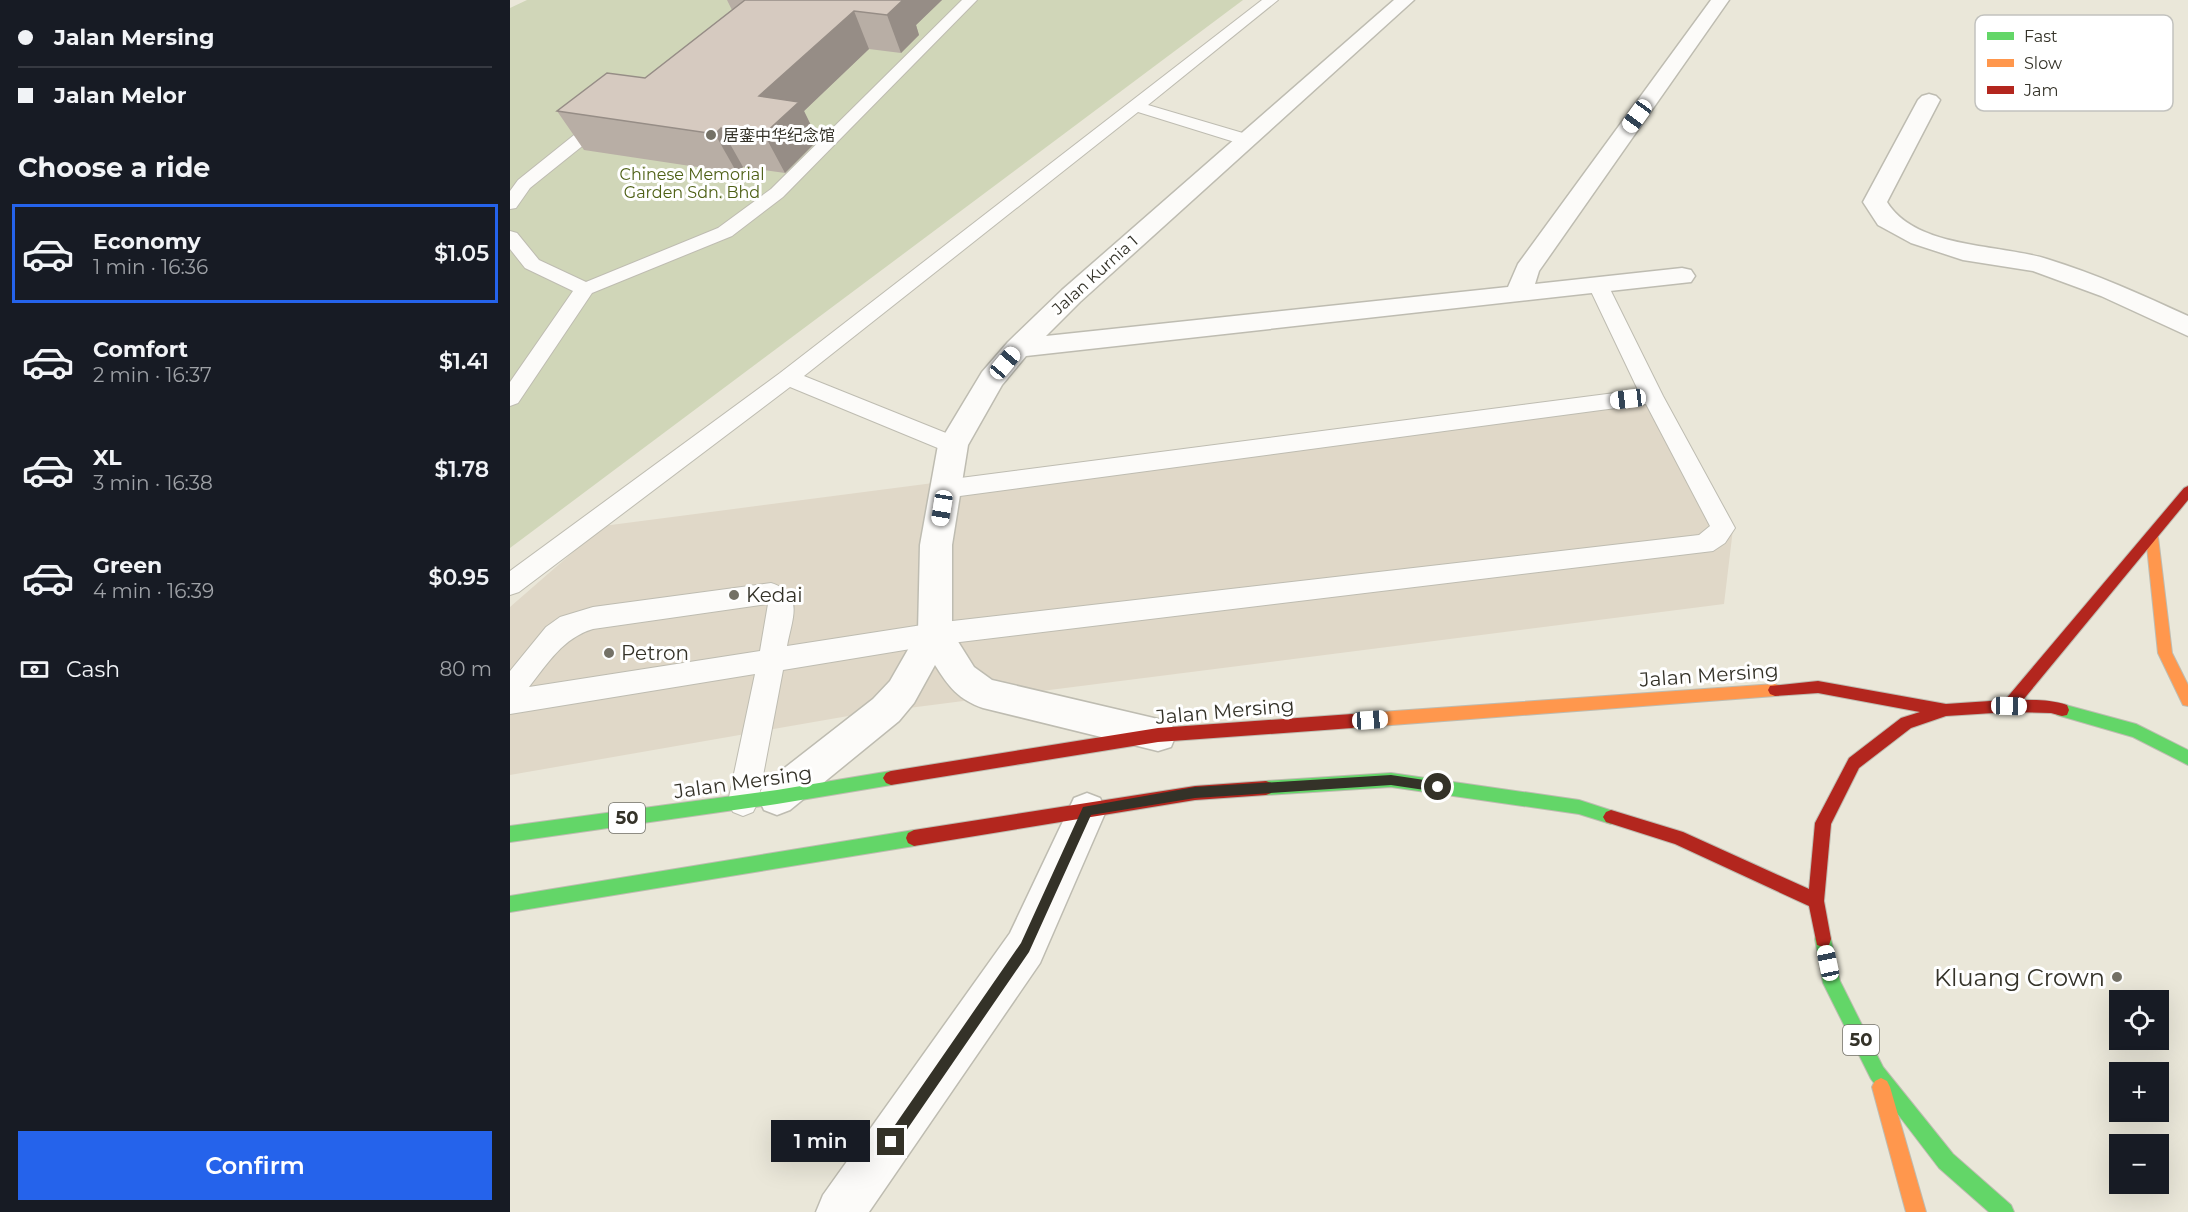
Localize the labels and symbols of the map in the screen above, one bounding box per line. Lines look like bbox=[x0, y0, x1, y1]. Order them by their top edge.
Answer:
legend bbox=[1975, 15, 2173, 111]
text: Fast bbox=[2024, 27, 2058, 46]
text: Slow bbox=[2024, 54, 2062, 73]
text: Jam bbox=[2023, 81, 2058, 100]
car bbox=[1619, 96, 1655, 136]
place label: 居銮中华纪念馆 bbox=[723, 126, 835, 145]
marker: 居銮中华纪念馆 bbox=[704, 128, 718, 142]
park label: Chinese Memorial Garden Sdn. Bhd bbox=[620, 165, 764, 202]
street label: Jalan Kurnia 1 bbox=[1047, 232, 1142, 319]
car bbox=[987, 343, 1023, 383]
car bbox=[1609, 388, 1647, 410]
car bbox=[930, 489, 954, 527]
place label: Kedai bbox=[746, 583, 803, 607]
marker: Kedai bbox=[727, 588, 741, 602]
place label: Petron bbox=[621, 641, 689, 665]
marker: Petron bbox=[602, 646, 616, 660]
street label: Jalan Mersing bbox=[1638, 658, 1779, 692]
street label: Jalan Mersing bbox=[1154, 693, 1295, 729]
car bbox=[1991, 697, 2027, 715]
car bbox=[1351, 710, 1389, 730]
street label: Jalan Mersing bbox=[671, 760, 814, 804]
route start bbox=[1424, 773, 1451, 800]
road number: 50 bbox=[609, 803, 645, 833]
car bbox=[1815, 944, 1841, 982]
place label: Kluang Crown bbox=[1934, 963, 2105, 992]
marker: Kluang Crown bbox=[2110, 970, 2124, 984]
road number: 50 bbox=[1843, 1025, 1879, 1055]
callout: 1 min bbox=[771, 1121, 870, 1163]
route end bbox=[877, 1128, 904, 1155]

